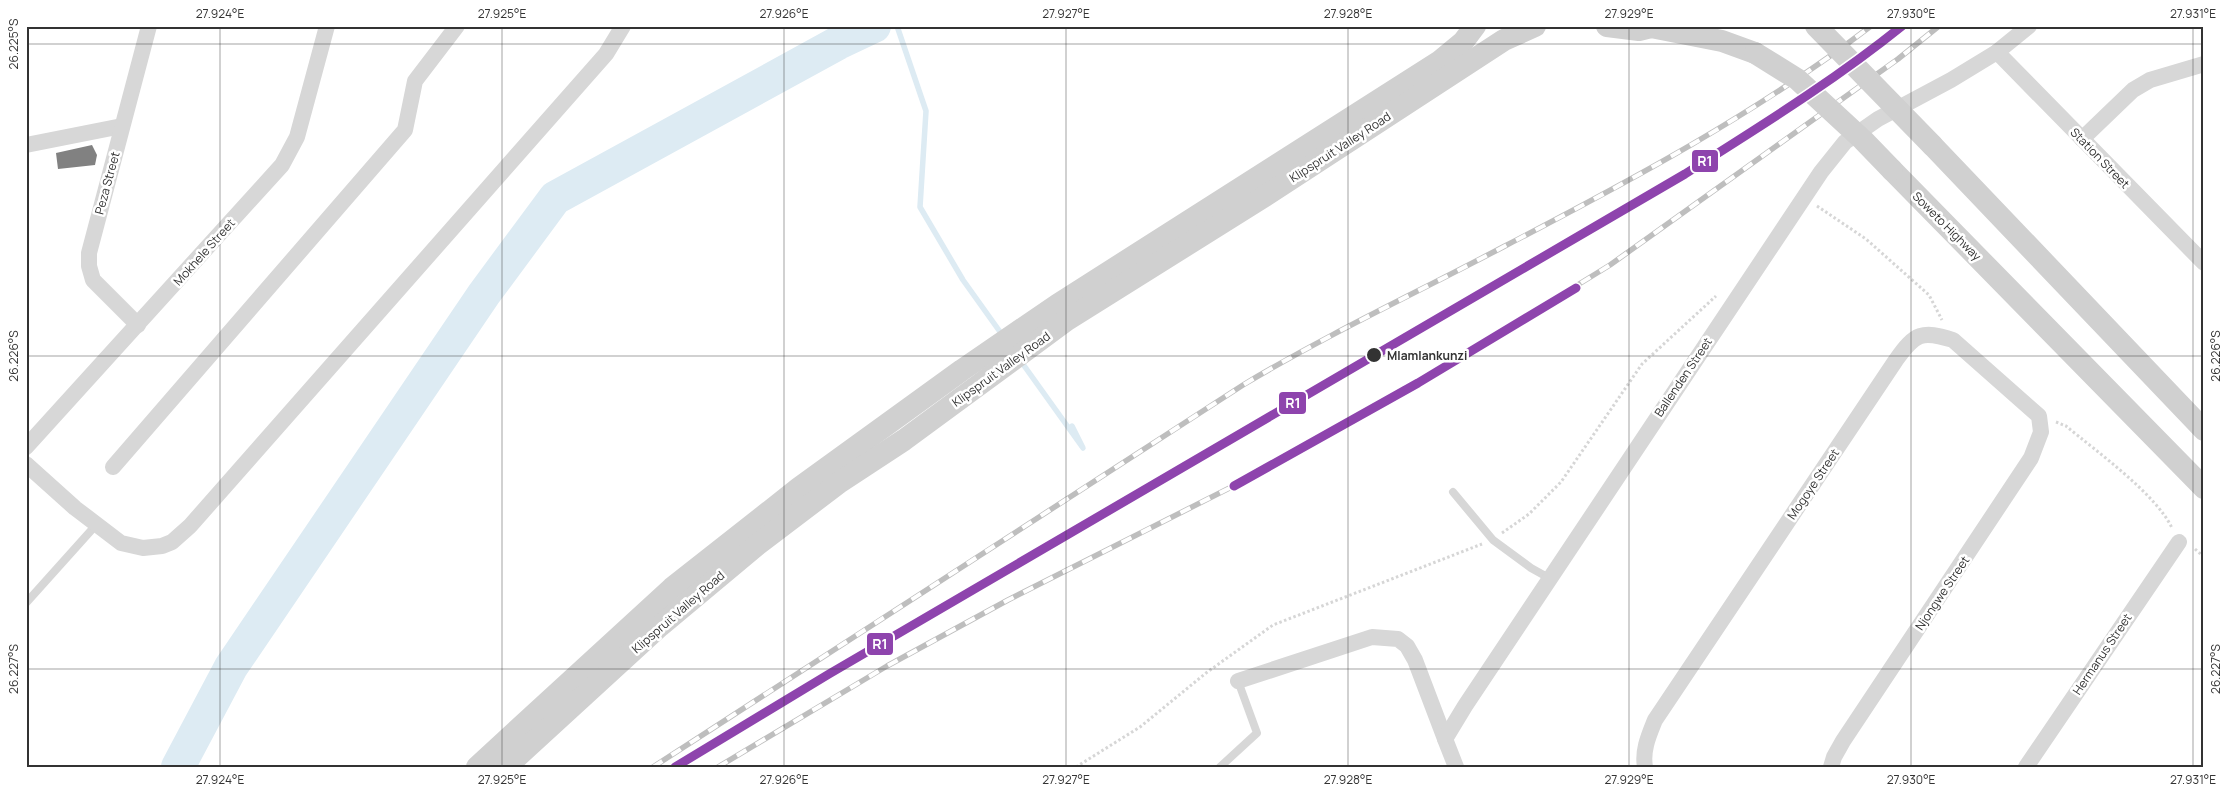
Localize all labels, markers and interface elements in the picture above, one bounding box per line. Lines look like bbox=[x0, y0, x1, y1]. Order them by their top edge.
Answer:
text: 27.924°E bbox=[196, 5, 244, 22]
text: 27.925°E bbox=[478, 5, 526, 22]
text: 27.926°E bbox=[759, 5, 809, 22]
text: 27.927°E bbox=[1042, 5, 1090, 22]
text: 27.928°E bbox=[1324, 5, 1372, 22]
text: 27.929°E bbox=[1604, 5, 1654, 22]
text: 27.930°E bbox=[1887, 5, 1936, 22]
text: 27.931°E bbox=[2170, 5, 2216, 22]
text: 26.225°S bbox=[5, 19, 22, 69]
street label: Klipspruit Valley Road bbox=[1286, 108, 1394, 186]
street label: Station Street bbox=[2067, 124, 2133, 192]
street label: Peza Street bbox=[90, 149, 124, 216]
line badge: R1 bbox=[1691, 149, 1719, 173]
text: R1 bbox=[1697, 151, 1713, 170]
street label: Soweto Highway bbox=[1909, 188, 1986, 265]
street label: Mokhele Street bbox=[169, 215, 239, 289]
street label: Klipspruit Valley Road bbox=[948, 328, 1054, 410]
text: 26.226°S bbox=[5, 330, 22, 382]
text: 26.226°S bbox=[2207, 330, 2224, 382]
street label: Ballenden Street bbox=[1650, 334, 1716, 420]
marker: Mlamlankunzi bbox=[1365, 346, 1383, 364]
place label: Mlamlankunzi bbox=[1387, 347, 1467, 364]
line badge: R1 bbox=[1278, 391, 1307, 415]
text: R1 bbox=[1285, 393, 1301, 412]
street label: Mogoye Street bbox=[1783, 445, 1843, 523]
street label: Njongwe Street bbox=[1911, 552, 1973, 633]
street label: Klipspruit Valley Road bbox=[628, 567, 728, 657]
street label: Hermanus Street bbox=[2069, 610, 2136, 698]
line badge: R1 bbox=[866, 632, 894, 656]
text: R1 bbox=[872, 634, 888, 653]
text: 26.227°S bbox=[5, 644, 22, 694]
text: 26.227°S bbox=[2207, 644, 2224, 694]
text: 27.924°E bbox=[196, 771, 244, 788]
text: 27.925°E bbox=[478, 771, 526, 788]
text: 27.926°E bbox=[759, 771, 809, 788]
text: 27.927°E bbox=[1042, 771, 1090, 788]
text: 27.928°E bbox=[1324, 771, 1372, 788]
text: 27.929°E bbox=[1604, 771, 1654, 788]
text: 27.930°E bbox=[1887, 771, 1936, 788]
text: 27.931°E bbox=[2170, 771, 2216, 788]

